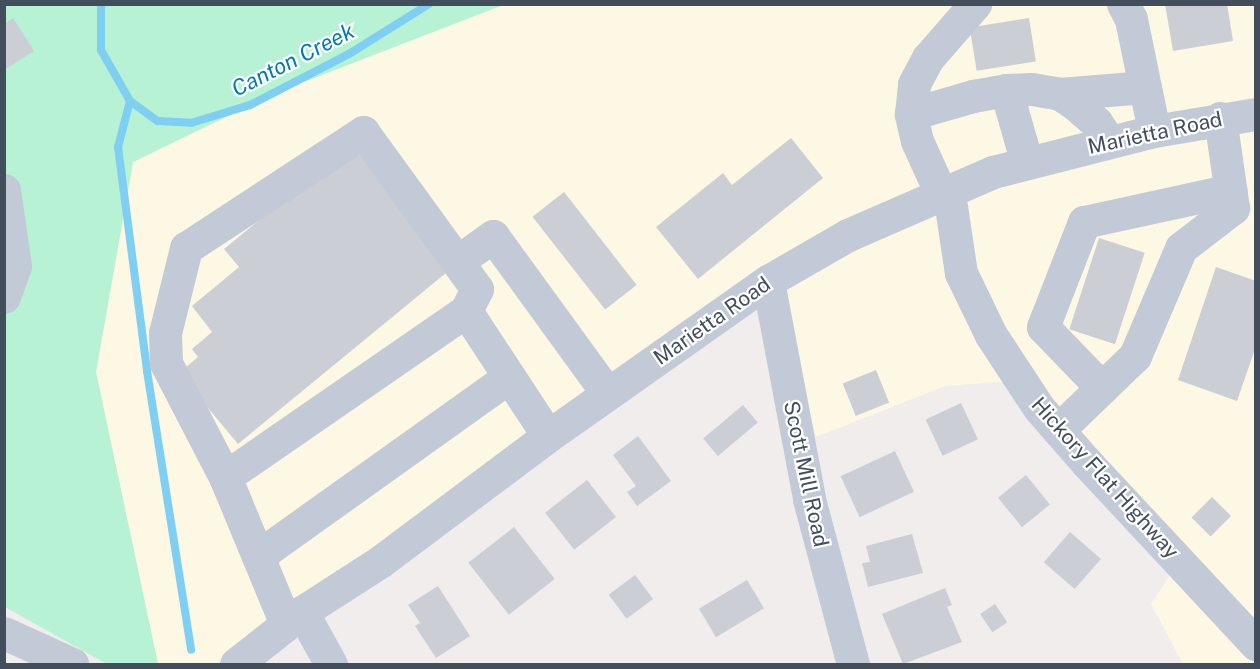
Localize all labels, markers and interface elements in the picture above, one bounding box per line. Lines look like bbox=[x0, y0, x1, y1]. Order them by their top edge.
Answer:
water label: Canton Creek bbox=[227, 18, 359, 102]
street label: Marietta Road bbox=[1086, 106, 1224, 160]
street label: Marietta Road bbox=[649, 271, 775, 371]
street label: Hickory Flat Highway bbox=[1026, 392, 1184, 564]
street label: Scott Mill Road bbox=[778, 399, 834, 549]

